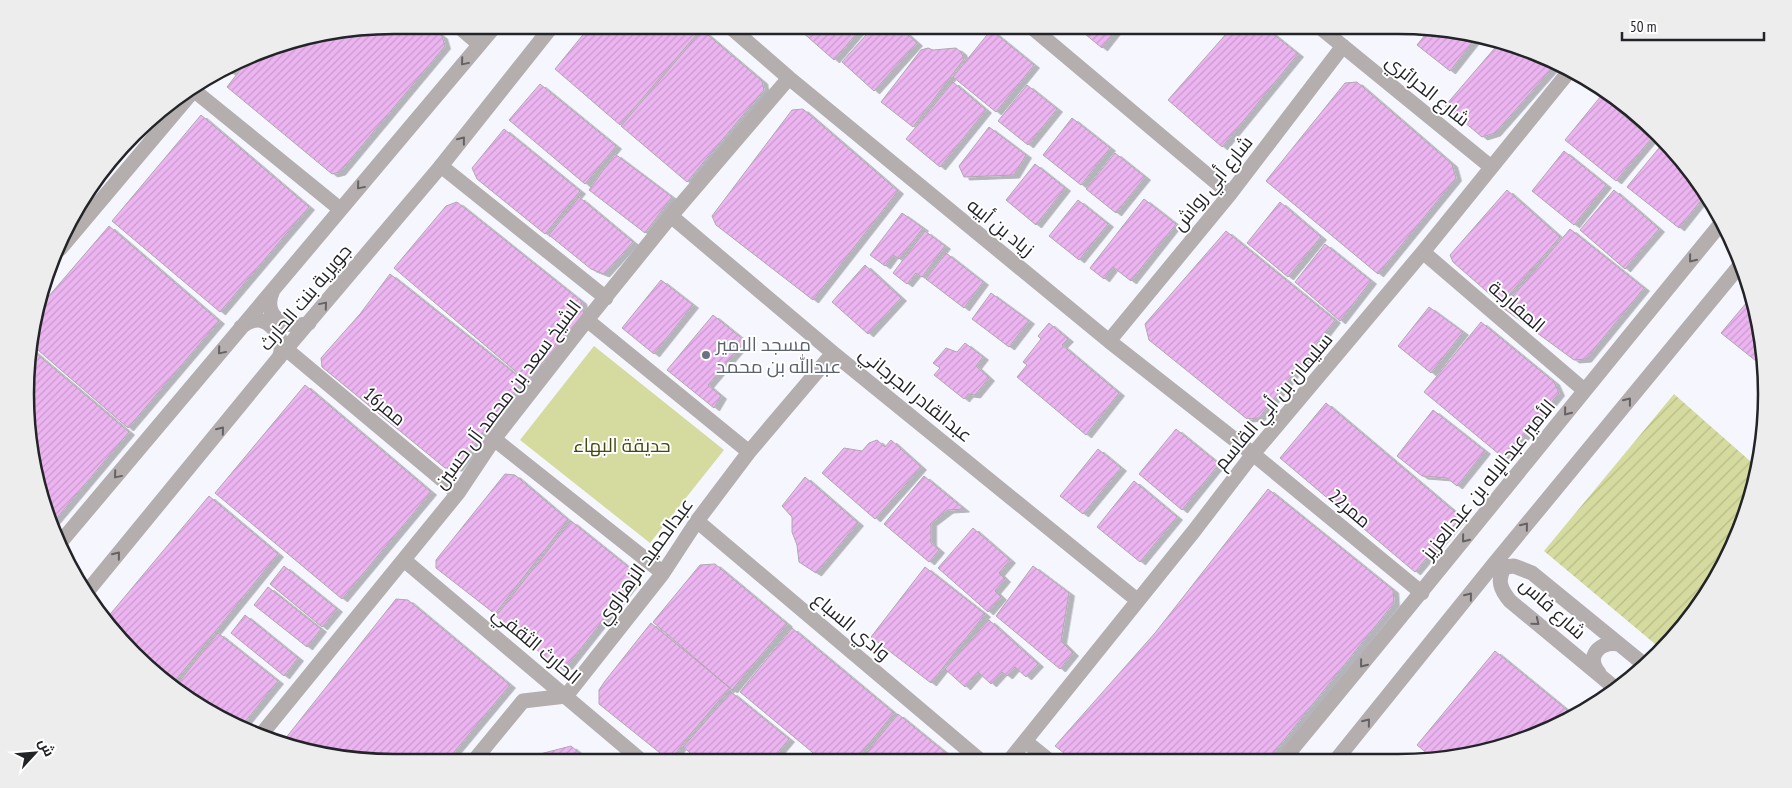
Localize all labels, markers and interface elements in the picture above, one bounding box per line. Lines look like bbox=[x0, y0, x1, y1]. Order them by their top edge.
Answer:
scale bar bbox=[1622, 10, 1764, 42]
text: 50 m bbox=[1630, 17, 1656, 36]
street label: شارع الحرائري bbox=[1379, 49, 1475, 134]
one-way arrow bbox=[461, 56, 470, 65]
street label: شارع أبي رواش bbox=[1166, 131, 1260, 237]
one-way arrow bbox=[457, 137, 465, 146]
one-way arrow bbox=[357, 180, 365, 189]
street label: زياد بن أبيه bbox=[963, 193, 1039, 261]
street label: جويرية بنت الحارث bbox=[254, 239, 356, 355]
one-way arrow bbox=[1690, 253, 1698, 262]
street label: المفارجة bbox=[1484, 275, 1550, 337]
street label: الشيخ سعد بن محمد آل حسين bbox=[428, 295, 588, 495]
one-way arrow bbox=[319, 301, 328, 310]
street label: سليمان بن أبي القاسم bbox=[1209, 327, 1340, 477]
place label: مسجد الامير عبدالله بن محمد bbox=[715, 332, 841, 378]
street label: عبدالقادر الجرجاني bbox=[853, 341, 977, 449]
one-way arrow bbox=[218, 345, 227, 354]
marker: مسجد الامير عبدالله بن محمد bbox=[700, 349, 712, 361]
street label: ممر16 bbox=[359, 381, 411, 431]
street label: الأمير عبدالإله بن عبدالعزيز bbox=[1415, 394, 1560, 565]
one-way arrow bbox=[1623, 398, 1631, 407]
one-way arrow bbox=[1564, 406, 1573, 416]
one-way arrow bbox=[215, 427, 223, 436]
park label: حديقة البهاء bbox=[573, 433, 671, 457]
one-way arrow bbox=[114, 469, 123, 478]
street label: ممر22 bbox=[1324, 483, 1376, 533]
street label: عبدالحميد الزهراوي bbox=[590, 493, 700, 631]
one-way arrow bbox=[1520, 523, 1529, 532]
one-way arrow bbox=[1462, 533, 1471, 542]
one-way arrow bbox=[112, 552, 121, 561]
street label: شارع فاس bbox=[1514, 572, 1591, 645]
street label: وادي السباع bbox=[806, 587, 896, 668]
one-way arrow bbox=[1463, 592, 1472, 601]
street label: الحارث الثقفي bbox=[486, 601, 586, 691]
one-way arrow bbox=[1530, 617, 1539, 625]
one-way arrow bbox=[1359, 659, 1368, 668]
one-way arrow bbox=[1361, 719, 1369, 728]
north arrow bbox=[10, 728, 60, 778]
text: ش bbox=[35, 735, 59, 759]

